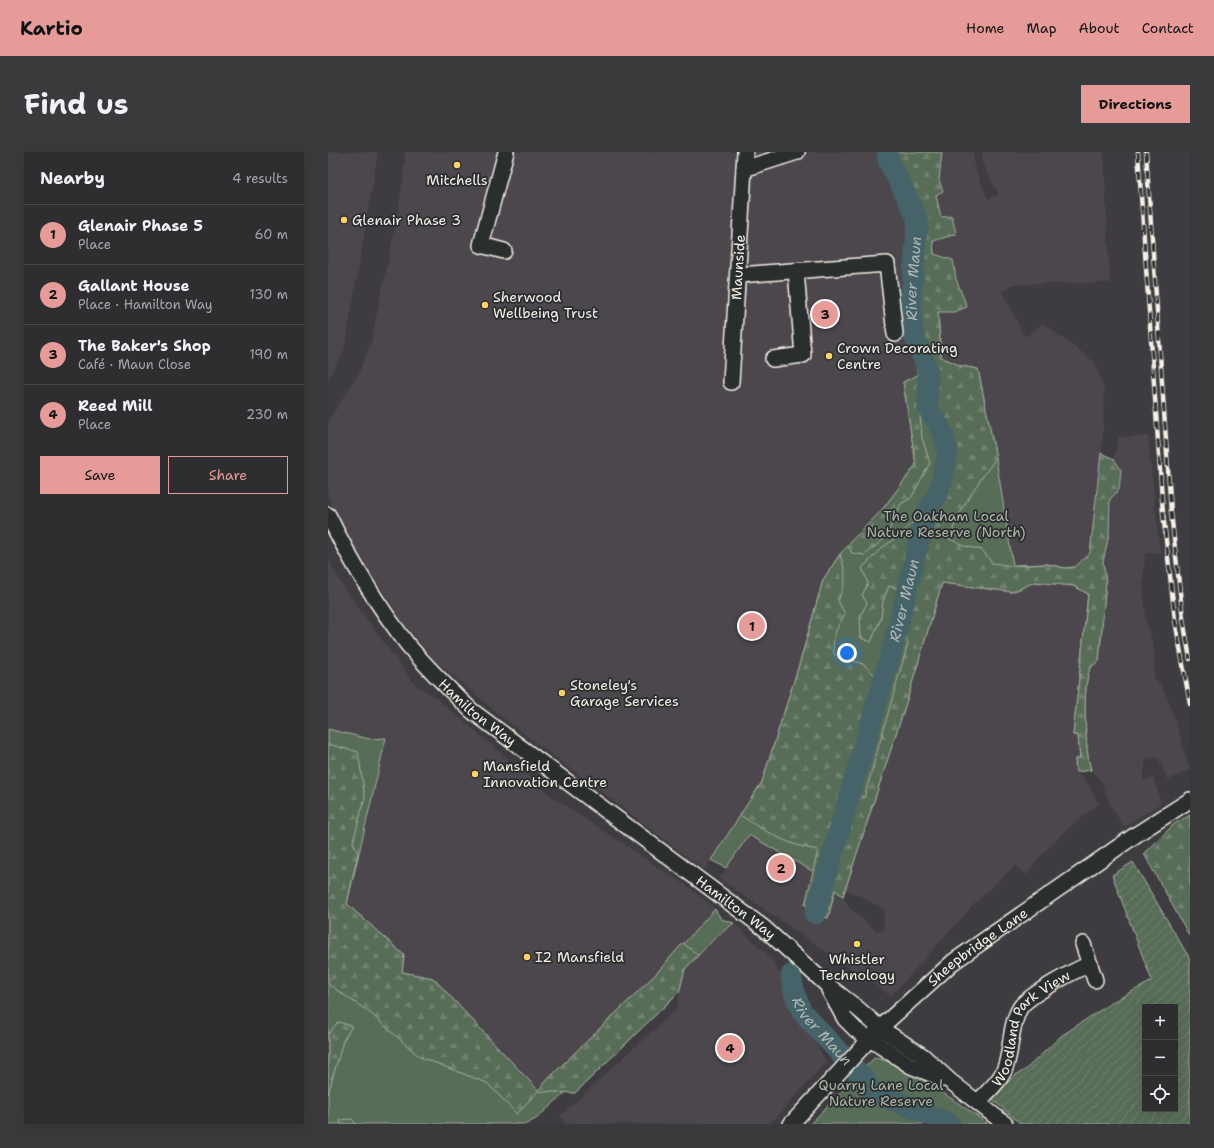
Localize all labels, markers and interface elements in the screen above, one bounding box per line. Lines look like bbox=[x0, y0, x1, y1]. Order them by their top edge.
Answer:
text: Kartio bbox=[20, 16, 83, 41]
text: Home bbox=[966, 19, 1005, 37]
text: Map bbox=[1027, 19, 1057, 37]
text: About bbox=[1079, 19, 1120, 37]
text: Contact bbox=[1142, 19, 1194, 37]
text: Find us bbox=[24, 85, 129, 123]
button: Directions bbox=[1081, 85, 1190, 123]
marker: Mitchells bbox=[452, 160, 462, 170]
text: Nearby bbox=[40, 167, 105, 189]
text: 4 results bbox=[232, 170, 288, 187]
place label: Mitchells bbox=[426, 171, 488, 189]
place label: Glenair Phase 3 bbox=[352, 211, 461, 229]
marker: Glenair Phase 3 bbox=[339, 215, 349, 225]
text: Glenair Phase 5 bbox=[78, 216, 203, 236]
text: 1 bbox=[50, 226, 56, 243]
text: 60 m bbox=[255, 226, 288, 243]
street label: Maunside bbox=[727, 234, 749, 300]
text: Place bbox=[78, 236, 111, 253]
water label: River Maun bbox=[901, 236, 926, 321]
text: Gallant House bbox=[78, 276, 190, 296]
text: 2 bbox=[48, 286, 58, 303]
text: 130 m bbox=[250, 286, 288, 303]
place label: Sherwood Wellbeing Trust bbox=[493, 288, 598, 322]
text: Place · Hamilton Way bbox=[78, 296, 212, 313]
pin: 3 bbox=[812, 299, 838, 329]
marker: Sherwood Wellbeing Trust bbox=[480, 300, 490, 310]
text: The Baker's Shop bbox=[78, 336, 211, 356]
place label: Crown Decorating Centre bbox=[837, 339, 958, 373]
text: 3 bbox=[48, 346, 58, 363]
text: 190 m bbox=[249, 346, 288, 363]
marker: Crown Decorating Centre bbox=[824, 351, 834, 361]
text: Café · Maun Close bbox=[78, 356, 191, 373]
text: Reed Mill bbox=[78, 396, 152, 416]
text: 4 bbox=[48, 406, 58, 423]
text: 230 m bbox=[246, 406, 288, 423]
text: Place bbox=[78, 416, 111, 433]
button: Save bbox=[40, 456, 160, 494]
button: Share bbox=[168, 456, 288, 494]
park label: The Oakham Local Nature Reserve (North) bbox=[866, 507, 1026, 541]
water label: River Maun bbox=[884, 557, 924, 644]
pin: 1 bbox=[739, 611, 765, 641]
your location bbox=[837, 643, 857, 663]
street label: Hamilton Way bbox=[435, 675, 520, 750]
place label: Stoneley's Garage Services bbox=[570, 676, 679, 710]
marker: Stoneley's Garage Services bbox=[557, 688, 567, 698]
place label: Mansfield Innovation Centre bbox=[483, 757, 607, 791]
marker: Mansfield Innovation Centre bbox=[470, 769, 480, 779]
pin: 2 bbox=[768, 853, 794, 883]
street label: Hamilton Way bbox=[692, 872, 780, 943]
street label: Sheepbridge Lane bbox=[924, 904, 1031, 990]
marker: Whistler Technology bbox=[852, 939, 862, 949]
place label: I2 Mansfield bbox=[535, 948, 624, 966]
place label: Whistler Technology bbox=[819, 950, 895, 984]
marker: I2 Mansfield bbox=[522, 952, 532, 962]
street label: Woodland Park View bbox=[988, 966, 1073, 1090]
water label: River Maun bbox=[787, 994, 857, 1070]
map controls bbox=[1142, 1004, 1178, 1112]
button: + bbox=[1142, 1004, 1178, 1040]
pin: 4 bbox=[717, 1033, 743, 1063]
button: − bbox=[1142, 1040, 1178, 1076]
park label: Quarry Lane Local Nature Reserve bbox=[819, 1076, 944, 1110]
button: locate bbox=[1142, 1076, 1178, 1112]

